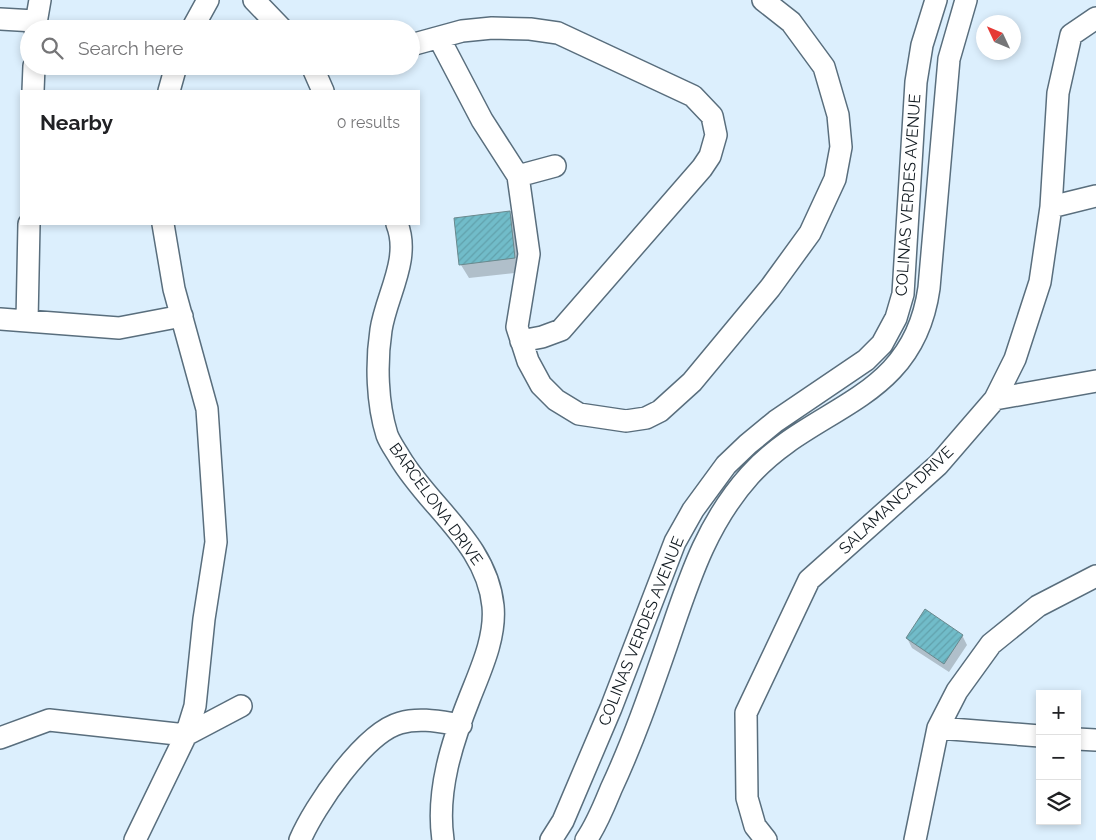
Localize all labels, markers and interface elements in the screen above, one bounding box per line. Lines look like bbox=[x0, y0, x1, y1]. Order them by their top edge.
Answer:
north arrow bbox=[976, 15, 1021, 60]
search box bbox=[20, 20, 420, 75]
icon: search bbox=[38, 34, 66, 62]
text: Search here bbox=[78, 37, 184, 59]
street label: COLINAS VERDES AVENUE bbox=[891, 93, 925, 297]
text: Nearby bbox=[40, 110, 113, 135]
text: 0 results bbox=[337, 113, 400, 132]
street label: BARCELONA DRIVE bbox=[385, 439, 487, 569]
street label: SALAMANCA DRIVE bbox=[835, 442, 957, 558]
street label: COLINAS VERDES AVENUE bbox=[594, 533, 688, 728]
map controls bbox=[1036, 690, 1081, 825]
button: + bbox=[1036, 690, 1081, 735]
button: − bbox=[1036, 735, 1081, 780]
button: layers bbox=[1036, 780, 1081, 825]

